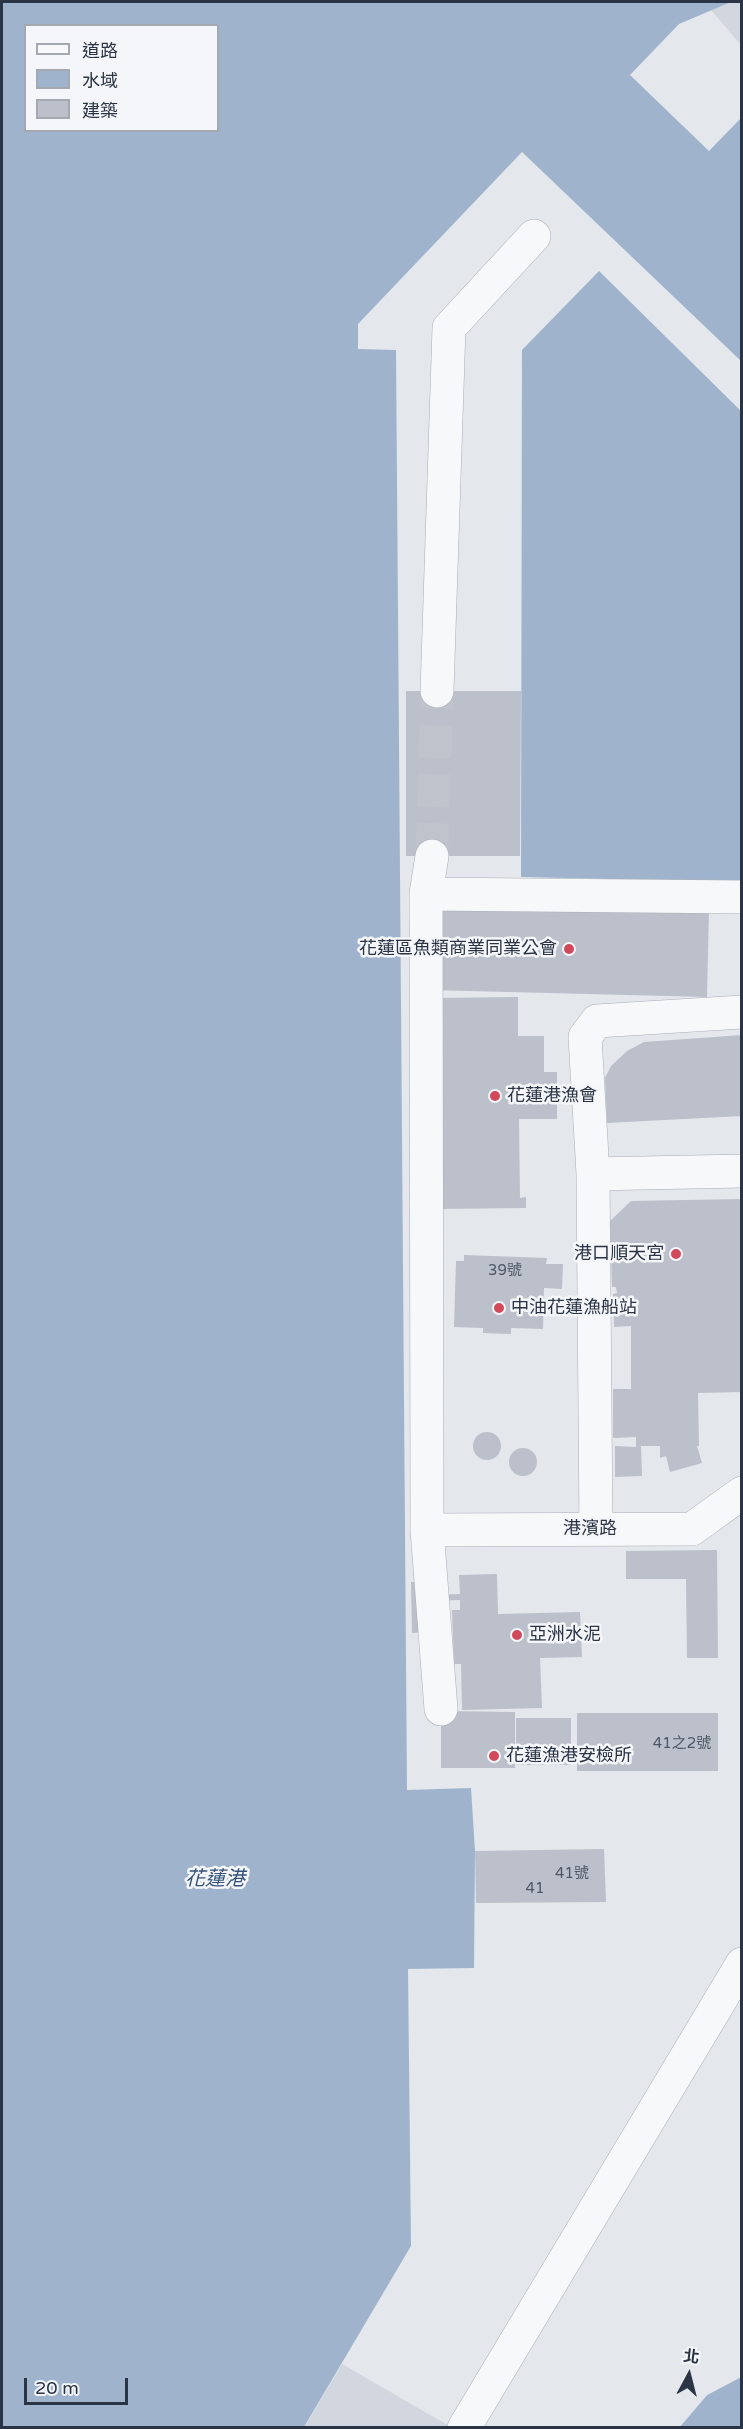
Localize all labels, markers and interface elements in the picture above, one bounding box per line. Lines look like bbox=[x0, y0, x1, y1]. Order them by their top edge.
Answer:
legend bbox=[24, 24, 219, 132]
text: 道路 bbox=[82, 40, 118, 62]
text: 水域 bbox=[82, 70, 118, 92]
text: 建築 bbox=[82, 100, 118, 122]
place label: 花蓮區魚類商業同業公會 bbox=[359, 938, 557, 960]
marker: 花蓮區魚類商業同業公會 bbox=[562, 942, 576, 956]
place label: 花蓮港漁會 bbox=[507, 1085, 597, 1107]
marker: 花蓮港漁會 bbox=[488, 1089, 502, 1103]
place label: 港口順天宮 bbox=[574, 1243, 664, 1265]
marker: 港口順天宮 bbox=[669, 1247, 683, 1261]
house number: 39號 bbox=[488, 1262, 522, 1280]
place label: 中油花蓮漁船站 bbox=[511, 1297, 637, 1319]
marker: 中油花蓮漁船站 bbox=[492, 1301, 506, 1315]
street label: 港濱路 bbox=[563, 1518, 617, 1540]
place label: 亞洲水泥 bbox=[529, 1624, 601, 1646]
marker: 亞洲水泥 bbox=[510, 1628, 524, 1642]
house number: 41之2號 bbox=[653, 1735, 711, 1753]
place label: 花蓮漁港安檢所 bbox=[506, 1745, 632, 1767]
marker: 花蓮漁港安檢所 bbox=[487, 1749, 501, 1763]
house number: 41號 bbox=[555, 1865, 589, 1883]
water label: 花蓮港 bbox=[185, 1868, 245, 1892]
house number: 41 bbox=[526, 1880, 544, 1898]
north arrow bbox=[659, 2345, 719, 2405]
text: 北 bbox=[682, 2346, 700, 2368]
scale bar bbox=[27, 2366, 130, 2404]
text: 20 m bbox=[35, 2377, 79, 2399]

